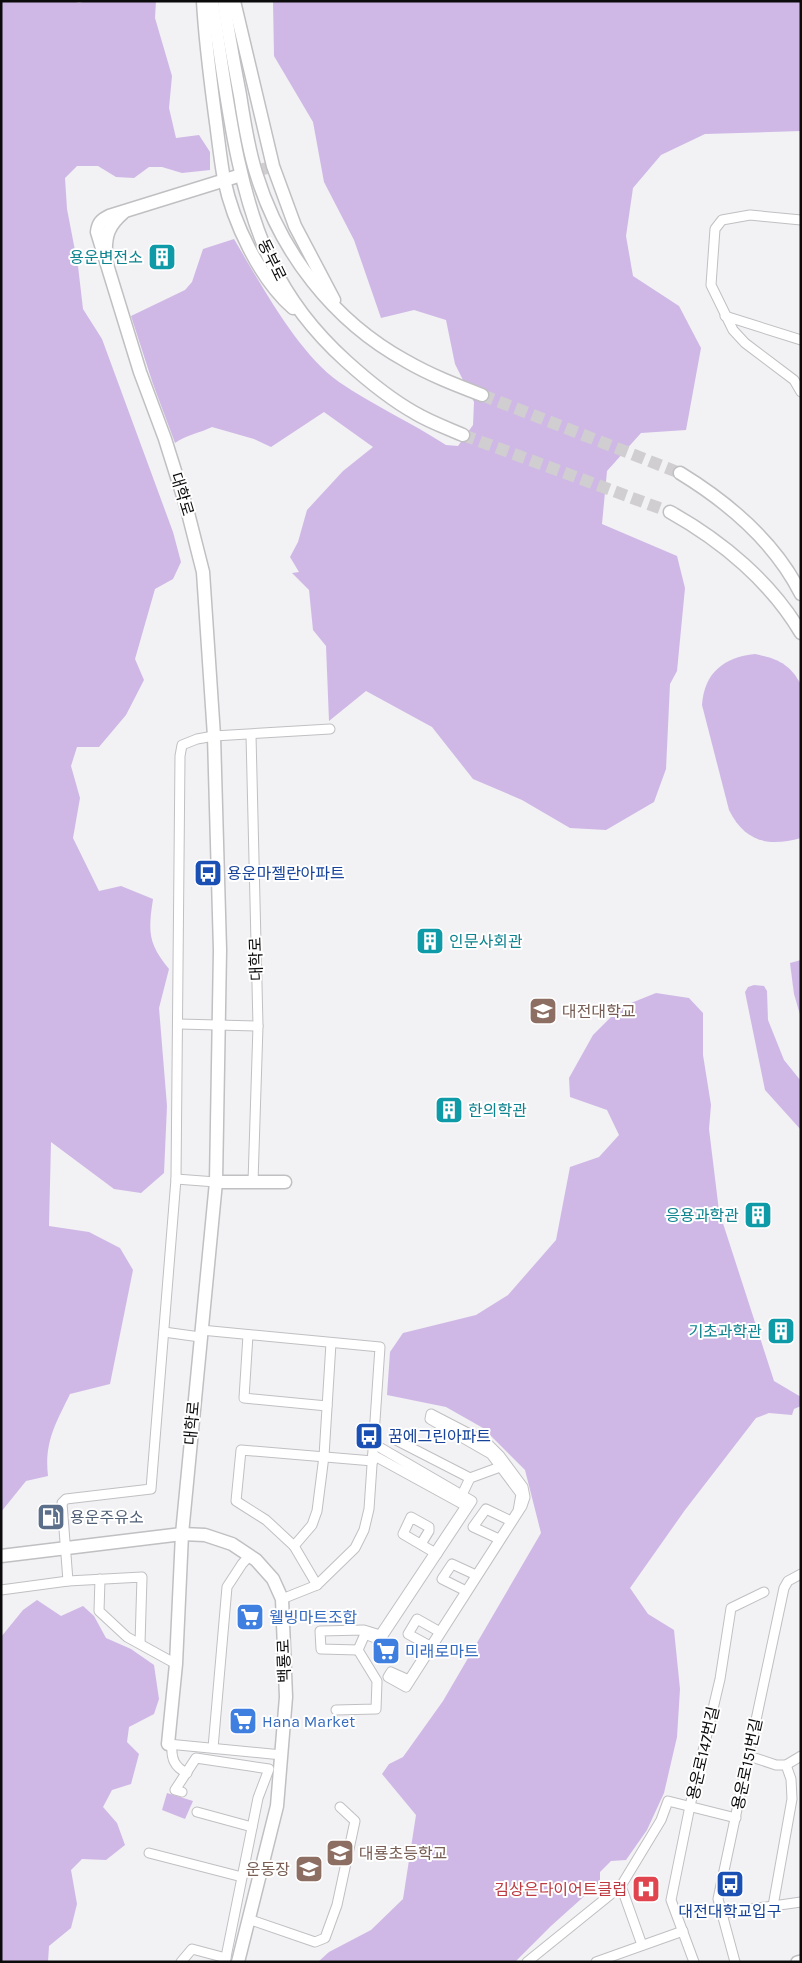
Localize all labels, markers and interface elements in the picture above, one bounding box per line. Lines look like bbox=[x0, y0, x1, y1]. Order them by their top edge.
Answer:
street label: 동부로 bbox=[254, 236, 290, 284]
building icon: 용운변전소 bbox=[147, 242, 177, 272]
place label: 용운변전소 bbox=[69, 248, 143, 267]
street label: 대학로 bbox=[166, 470, 198, 518]
bus stop icon: 용운마젤란아파트 bbox=[193, 858, 223, 888]
place label: 용운마젤란아파트 bbox=[227, 864, 345, 883]
building icon: 인문사회관 bbox=[415, 926, 445, 956]
place label: 인문사회관 bbox=[449, 932, 523, 951]
street label: 대학로 bbox=[246, 936, 266, 981]
school or university icon: 대전대학교 bbox=[528, 996, 558, 1026]
place label: 대전대학교 bbox=[562, 1002, 636, 1021]
building icon: 한의학관 bbox=[434, 1095, 464, 1125]
place label: 한의학관 bbox=[468, 1101, 527, 1120]
building icon: 응용과학관 bbox=[743, 1200, 773, 1230]
place label: 응용과학관 bbox=[665, 1206, 739, 1225]
building icon: 기초과학관 bbox=[766, 1316, 796, 1346]
place label: 기초과학관 bbox=[688, 1322, 762, 1341]
street label: 대학로 bbox=[181, 1400, 203, 1446]
bus stop icon: 꿈에그린아파트 bbox=[354, 1421, 384, 1451]
place label: 꿈에그린아파트 bbox=[388, 1427, 491, 1446]
fuel station icon: 용운주유소 bbox=[36, 1502, 66, 1532]
place label: 용운주유소 bbox=[70, 1508, 144, 1527]
supermarket icon: 웰빙마트조합 bbox=[235, 1602, 265, 1632]
place label: 웰빙마트조합 bbox=[269, 1608, 358, 1627]
supermarket icon: 미래로마트 bbox=[371, 1636, 401, 1666]
street label: 백룡로 bbox=[274, 1638, 294, 1683]
place label: 미래로마트 bbox=[405, 1642, 479, 1661]
street label: 용운로147번길 bbox=[683, 1704, 723, 1802]
supermarket icon: Hana Market bbox=[228, 1706, 258, 1736]
place label: Hana Market bbox=[262, 1712, 355, 1731]
street label: 용운로151번길 bbox=[728, 1716, 766, 1812]
school or university icon: 대룡초등학교 bbox=[325, 1838, 355, 1868]
place label: 대룡초등학교 bbox=[359, 1844, 447, 1863]
school or university icon: 운동장 bbox=[294, 1854, 324, 1884]
place label: 운동장 bbox=[246, 1860, 290, 1879]
bus stop icon: 대전대학교입구 bbox=[715, 1869, 745, 1899]
hospital icon: 김상은다이어트클럽 bbox=[631, 1874, 661, 1904]
place label: 김상은다이어트클럽 bbox=[495, 1880, 627, 1899]
place label: 대전대학교입구 bbox=[678, 1902, 782, 1921]

